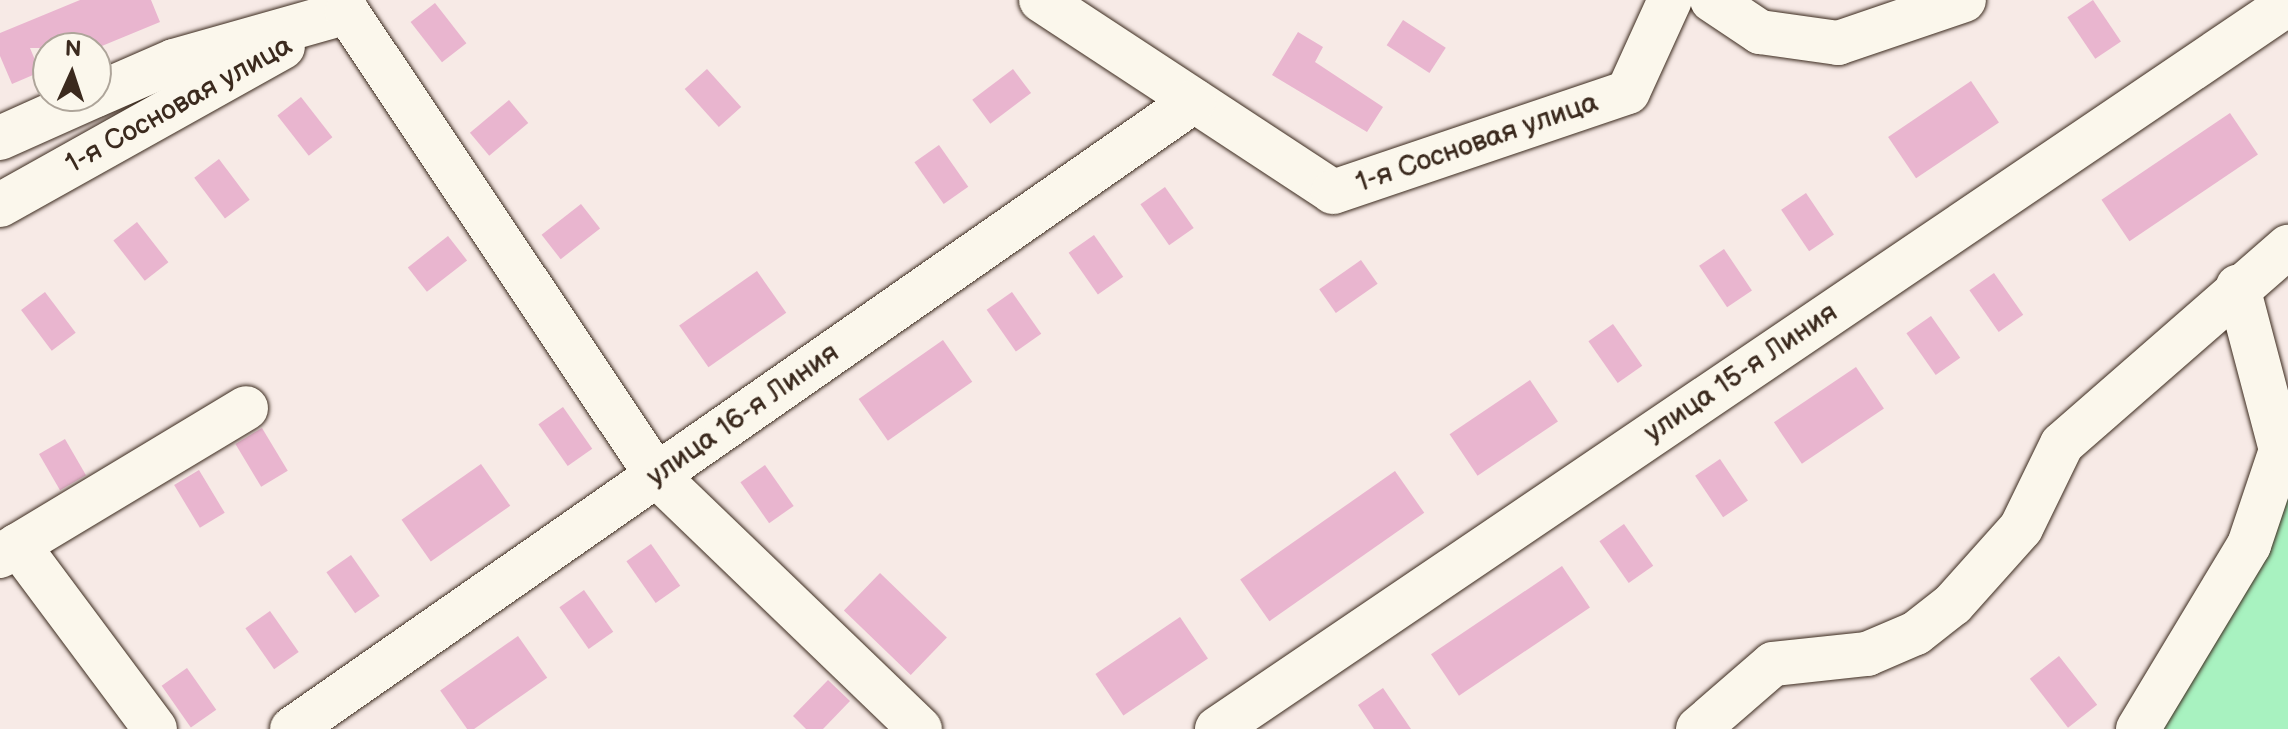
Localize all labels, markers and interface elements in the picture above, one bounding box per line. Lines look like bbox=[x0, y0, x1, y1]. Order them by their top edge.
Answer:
street label: 1-я Сосновая улица bbox=[60, 29, 298, 181]
north arrow bbox=[32, 32, 112, 112]
text: N bbox=[64, 36, 82, 63]
street label: 1-я Сосновая улица bbox=[1352, 86, 1602, 200]
street label: улица 15-я Линия bbox=[1638, 296, 1844, 450]
street label: улица 16-я Линия bbox=[640, 336, 846, 494]

